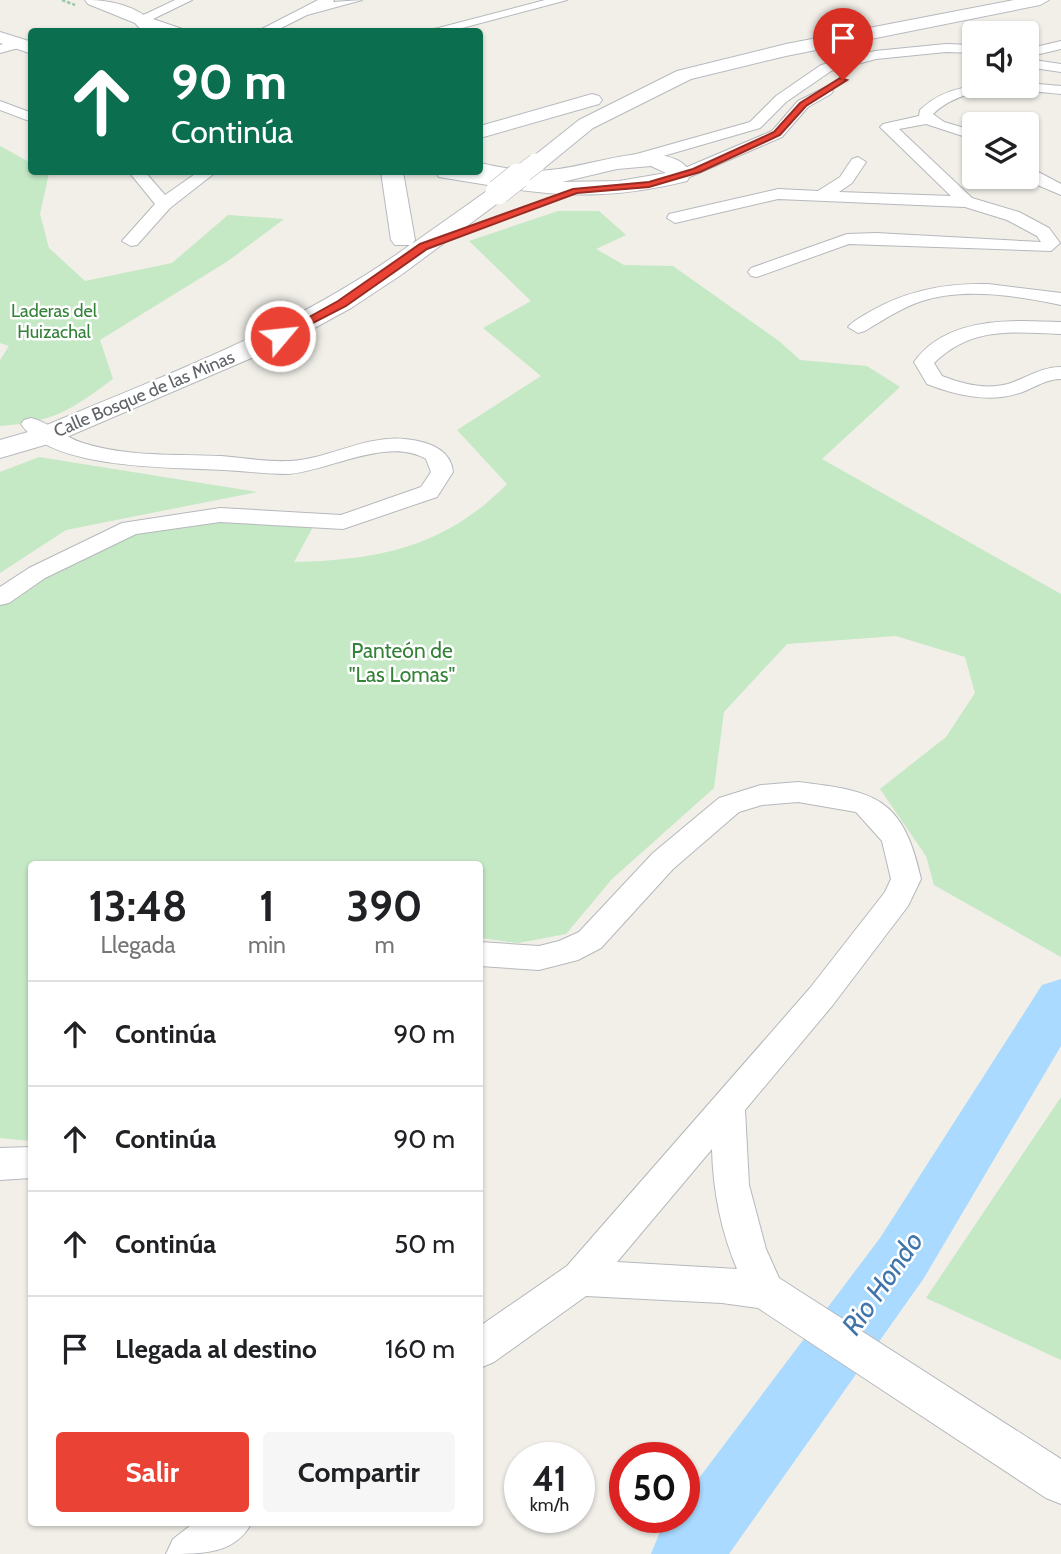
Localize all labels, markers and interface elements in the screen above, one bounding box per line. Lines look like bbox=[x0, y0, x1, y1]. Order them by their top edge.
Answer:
pin bbox=[813, 8, 873, 80]
icon: arrive bbox=[824, 19, 862, 57]
map controls bbox=[962, 21, 1039, 189]
button: sound bbox=[962, 21, 1039, 98]
text: 90 m bbox=[171, 52, 287, 111]
icon: ahead bbox=[56, 56, 147, 147]
text: Continúa bbox=[171, 112, 293, 151]
button: layers bbox=[962, 112, 1039, 189]
position arrow bbox=[243, 299, 317, 373]
park label: Laderas del Huizachal bbox=[11, 300, 98, 343]
street label: Calle Bosque de las Minas bbox=[50, 346, 238, 442]
park label: Panteón de "Las Lomas" bbox=[349, 638, 455, 687]
text: 13:48 bbox=[89, 880, 187, 932]
text: 1 bbox=[259, 880, 275, 932]
text: 390 bbox=[347, 880, 422, 932]
text: Llegada bbox=[101, 931, 175, 959]
text: min bbox=[248, 931, 286, 959]
text: m bbox=[374, 931, 395, 959]
icon: ahead bbox=[56, 1015, 94, 1053]
text: Continúa bbox=[115, 1018, 216, 1050]
text: 90 m bbox=[393, 1018, 455, 1050]
icon: ahead bbox=[56, 1120, 94, 1158]
text: Continúa bbox=[115, 1123, 216, 1155]
text: 90 m bbox=[393, 1123, 455, 1155]
icon: ahead bbox=[56, 1225, 94, 1263]
water label: Rio Hondo bbox=[834, 1225, 930, 1341]
text: Continúa bbox=[115, 1228, 216, 1260]
text: 50 m bbox=[394, 1228, 455, 1260]
icon: arrive bbox=[56, 1330, 94, 1368]
text: Llegada al destino bbox=[115, 1333, 317, 1365]
text: 160 m bbox=[385, 1333, 455, 1365]
button: Salir bbox=[56, 1432, 249, 1512]
button: Compartir bbox=[263, 1432, 455, 1512]
speed limit sign: 50 bbox=[609, 1442, 700, 1533]
text: 41 bbox=[532, 1457, 567, 1500]
text: km/h bbox=[530, 1494, 569, 1516]

